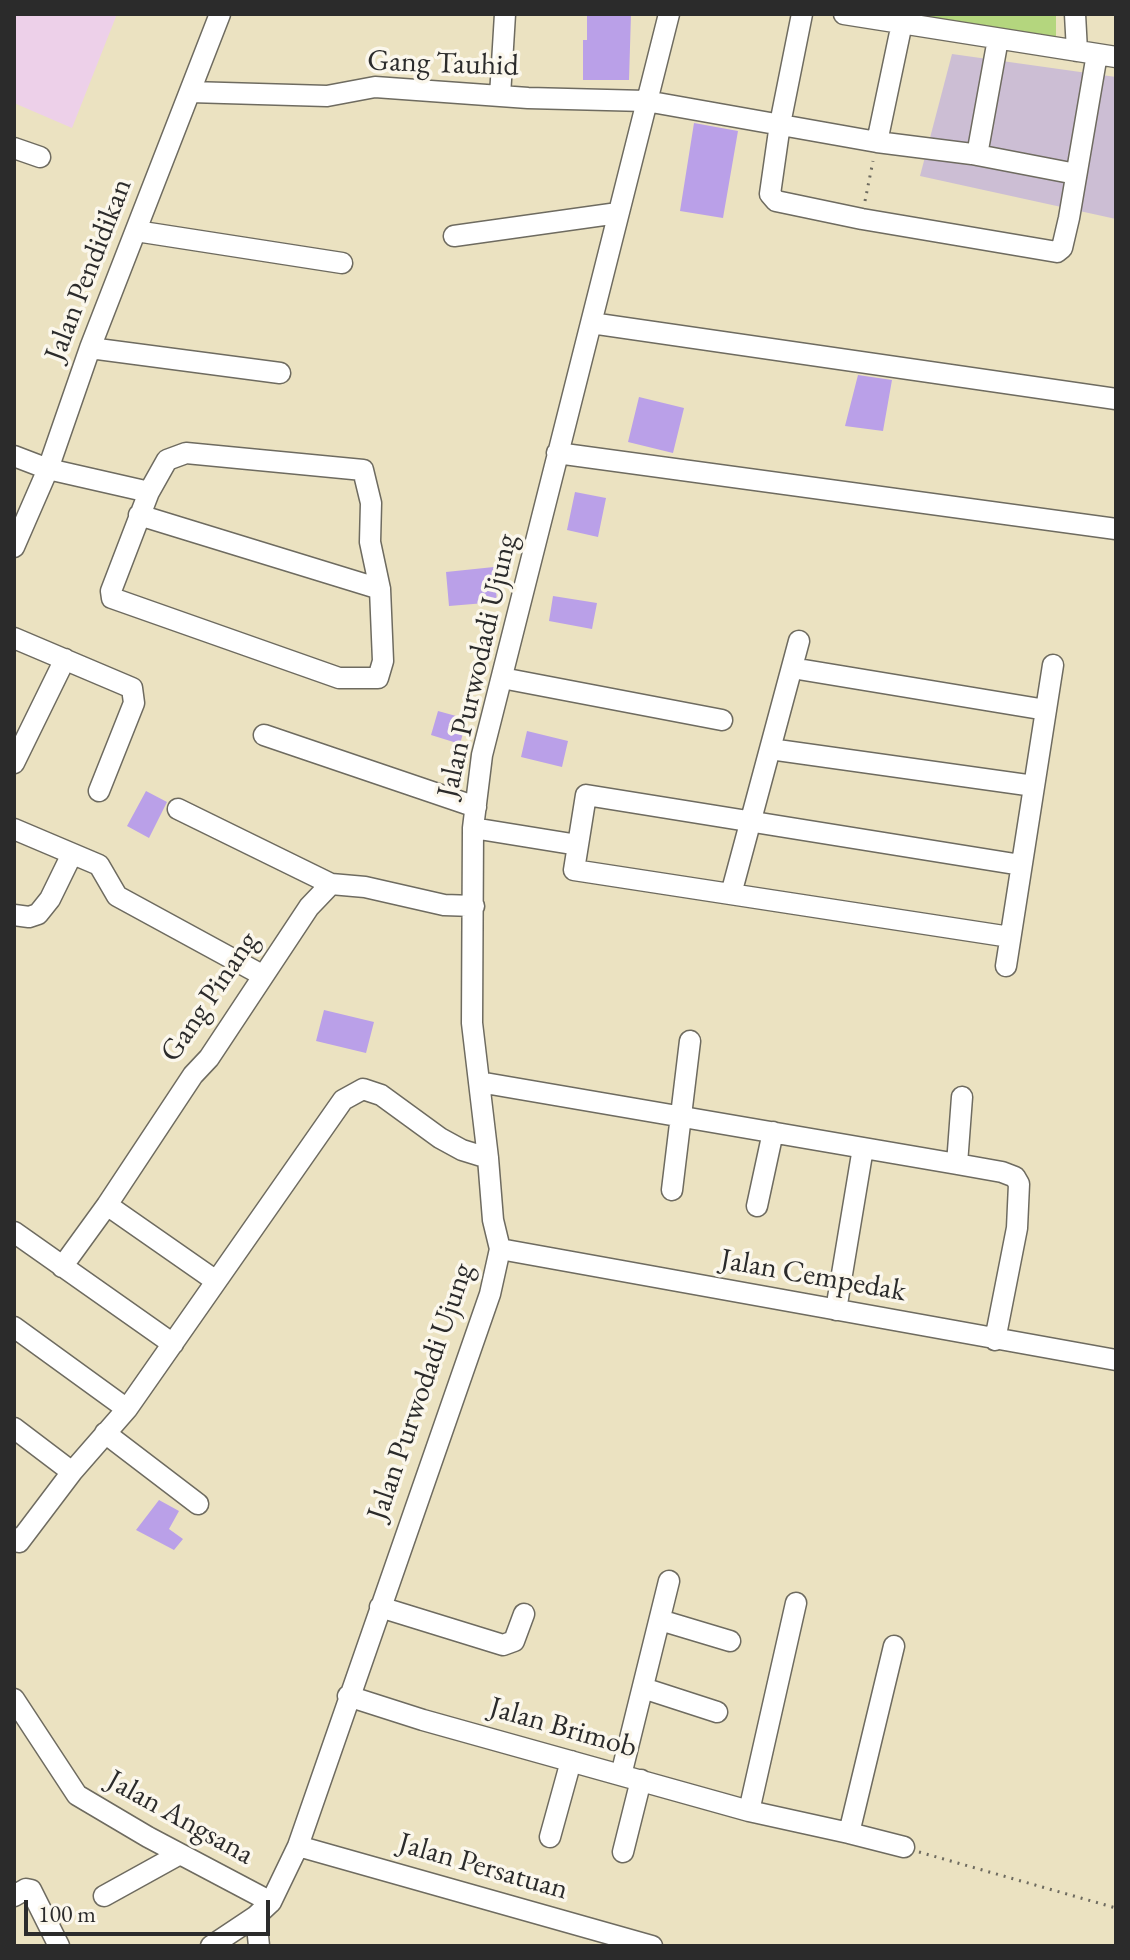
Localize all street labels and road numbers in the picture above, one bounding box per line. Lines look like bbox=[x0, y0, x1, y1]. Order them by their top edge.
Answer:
street label: Gang Tauhid bbox=[367, 43, 519, 85]
street label: Jalan Pendidikan bbox=[38, 174, 140, 366]
street label: Jalan Purwodadi Ujung bbox=[430, 531, 526, 801]
street label: Gang Pinang bbox=[153, 925, 267, 1069]
street label: Jalan Cempedak bbox=[717, 1242, 909, 1310]
street label: Jalan Purwodadi Ujung bbox=[360, 1259, 482, 1525]
street label: Jalan Brimob bbox=[485, 1690, 641, 1766]
street label: Jalan Angsana bbox=[100, 1763, 260, 1873]
street label: Jalan Persatuan bbox=[394, 1826, 572, 1908]

